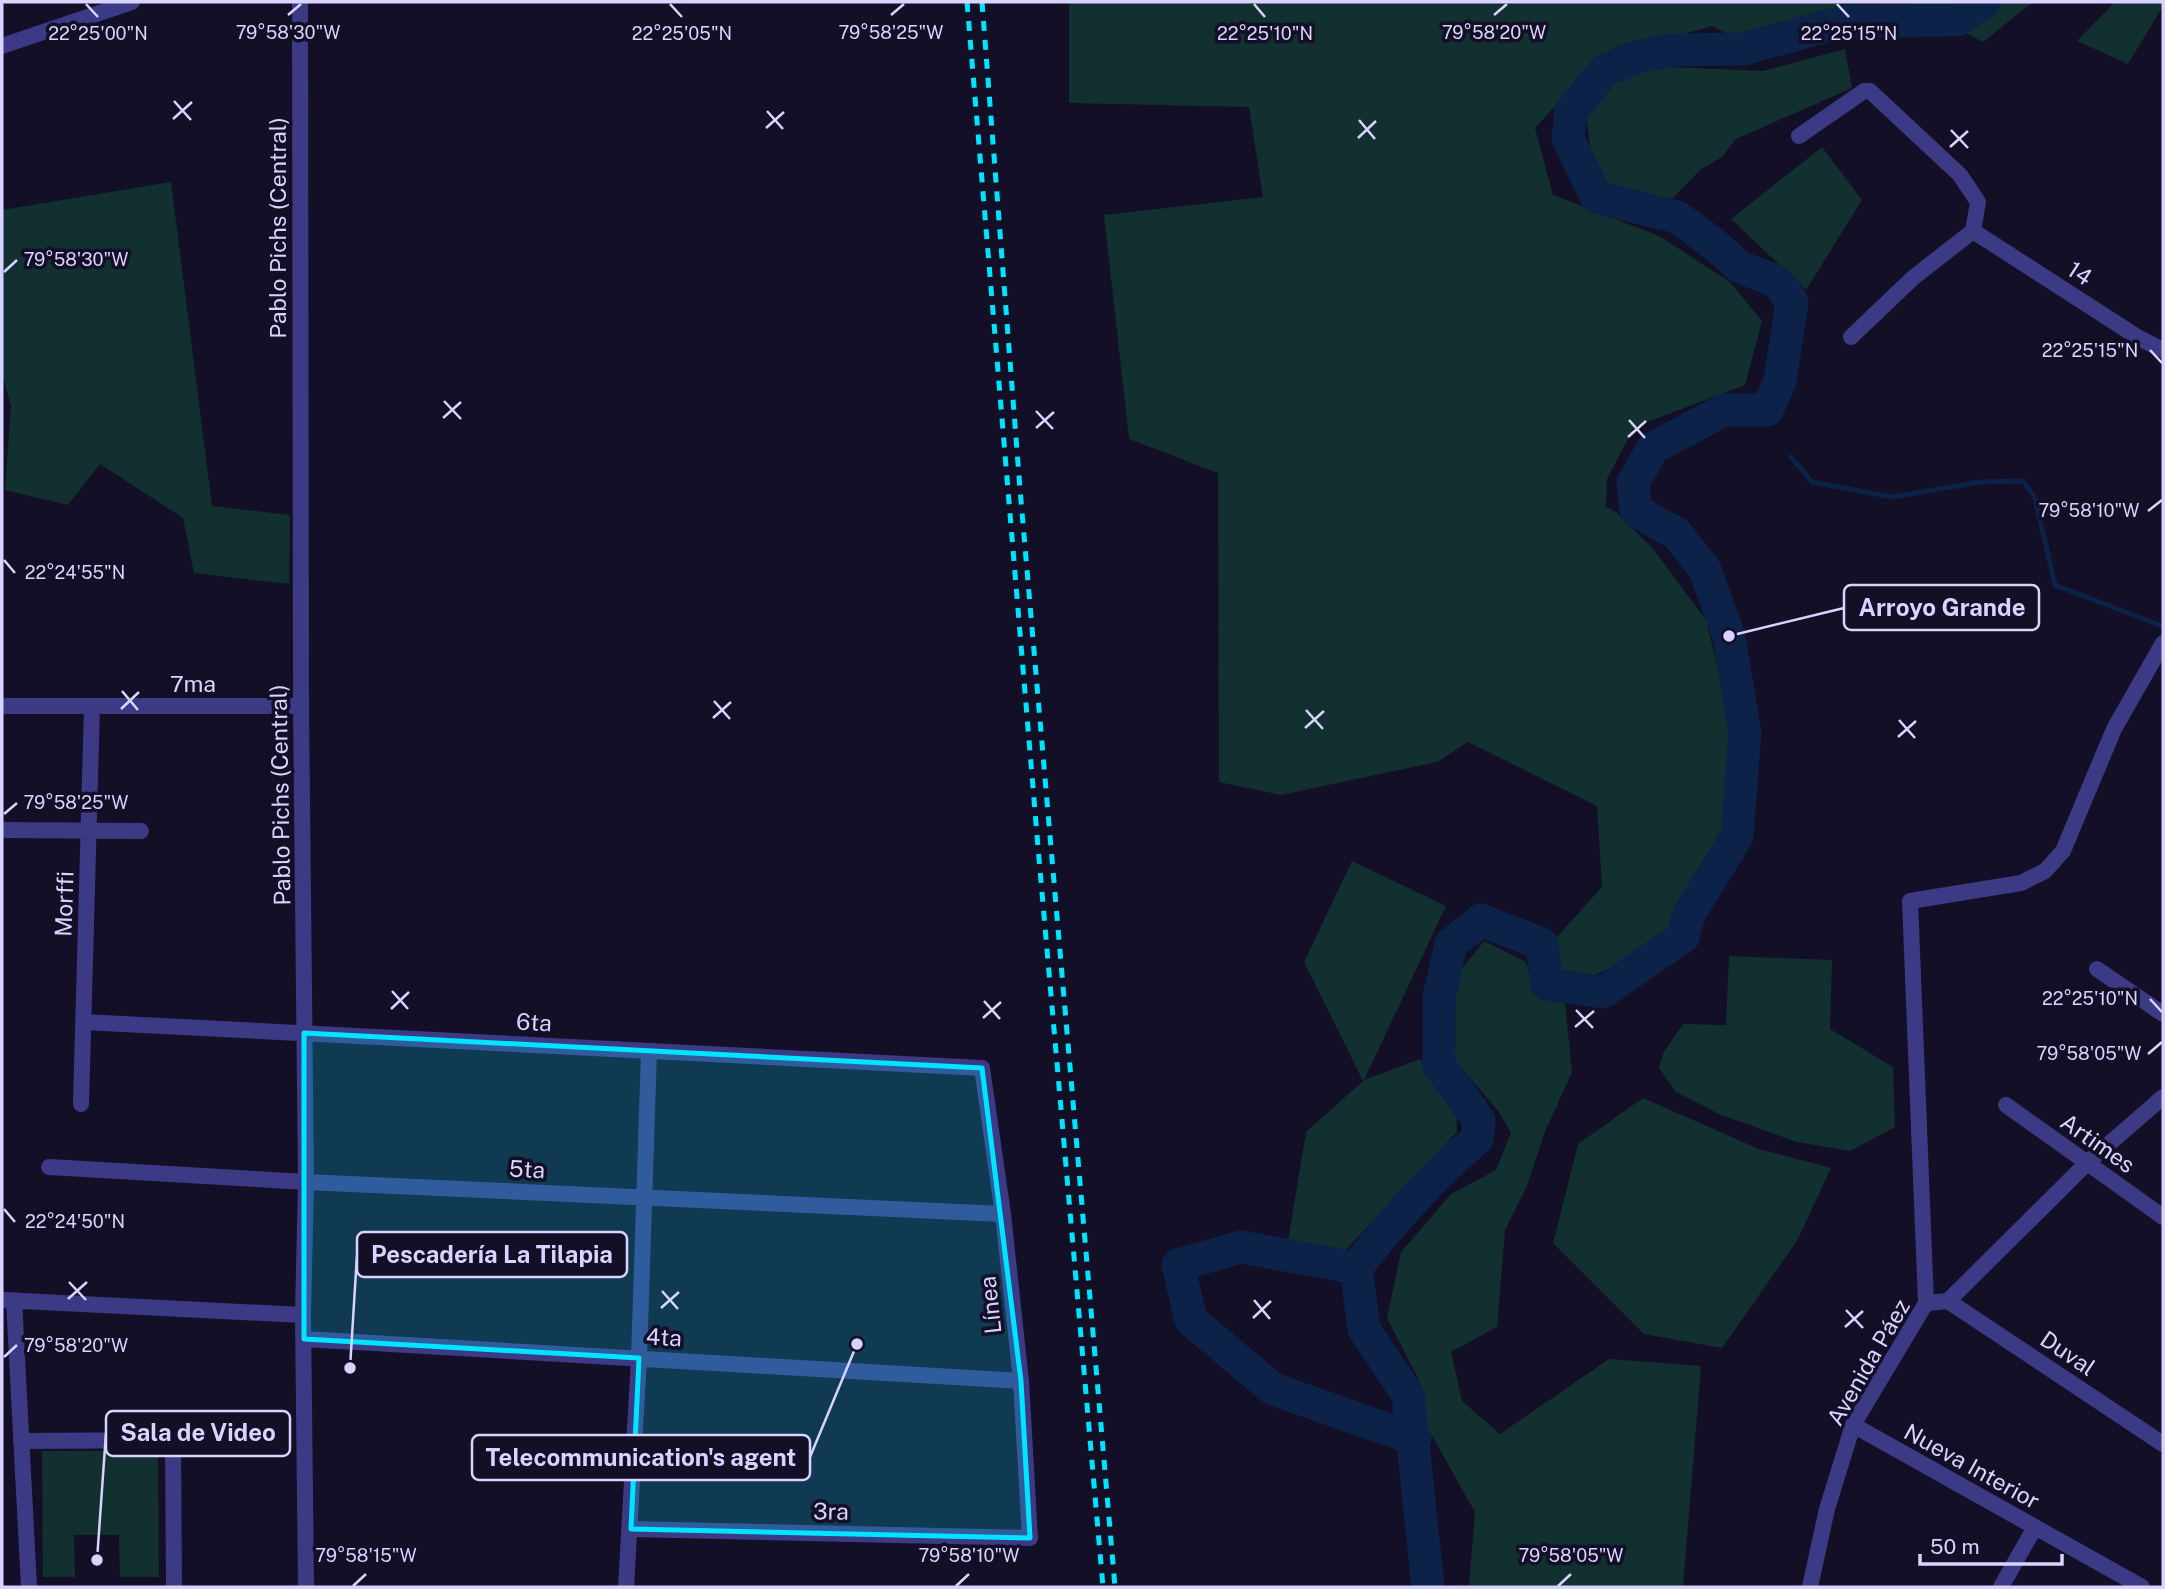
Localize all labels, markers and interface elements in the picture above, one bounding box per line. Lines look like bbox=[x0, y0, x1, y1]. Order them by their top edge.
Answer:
text: 79°58'30"W bbox=[236, 22, 340, 43]
text: 79°58'25"W bbox=[839, 22, 943, 43]
text: 79°58'20"W bbox=[1442, 22, 1546, 43]
text: 22°25'00"N bbox=[48, 23, 148, 44]
text: 22°25'05"N bbox=[632, 23, 732, 44]
text: 22°25'10"N bbox=[1217, 23, 1313, 44]
text: 22°25'15"N bbox=[1801, 23, 1897, 44]
street label: Pablo Pichs (Central) bbox=[264, 117, 291, 339]
text: 79°58'30"W bbox=[24, 249, 128, 270]
street label: 14 bbox=[2063, 255, 2097, 291]
text: 22°25'15"N bbox=[2042, 340, 2138, 361]
text: 79°58'10"W bbox=[2039, 500, 2139, 521]
text: 22°24'55"N bbox=[25, 562, 125, 583]
callout: Arroyo Grande bbox=[1844, 585, 2039, 630]
text: Arroyo Grande bbox=[1858, 593, 2026, 621]
street label: 7ma bbox=[170, 670, 216, 697]
street label: Pablo Pichs (Central) bbox=[265, 684, 295, 906]
text: 79°58'25"W bbox=[24, 792, 128, 813]
street label: Morffi bbox=[49, 871, 79, 937]
text: 22°25'10"N bbox=[2042, 988, 2138, 1009]
street label: 6ta bbox=[515, 1008, 553, 1036]
text: 79°58'05"W bbox=[2036, 1043, 2142, 1064]
street label: Artimes bbox=[2056, 1108, 2140, 1178]
street label: 5ta bbox=[508, 1155, 546, 1183]
text: 22°24'50"N bbox=[25, 1211, 125, 1232]
callout: Pescadería La Tilapia bbox=[357, 1232, 627, 1277]
text: Pescadería La Tilapia bbox=[371, 1240, 613, 1268]
street label: Línea bbox=[974, 1275, 1006, 1335]
street label: Avenida Páez bbox=[1821, 1294, 1915, 1430]
street label: 4ta bbox=[645, 1323, 683, 1351]
street label: Duval bbox=[2035, 1325, 2101, 1381]
text: 79°58'20"W bbox=[24, 1335, 128, 1356]
callout: Sala de Video bbox=[106, 1411, 290, 1456]
text: Sala de Video bbox=[120, 1418, 276, 1446]
street label: Nueva Interior bbox=[1900, 1418, 2044, 1514]
callout: Telecommunication's agent bbox=[472, 1435, 810, 1480]
text: Telecommunication's agent bbox=[486, 1443, 796, 1471]
street label: 3ra bbox=[813, 1497, 849, 1525]
scale bar bbox=[1920, 1522, 2062, 1566]
text: 50 m bbox=[1930, 1534, 1980, 1559]
text: 79°58'15"W bbox=[315, 1545, 417, 1566]
text: 79°58'10"W bbox=[919, 1545, 1019, 1566]
text: 79°58'05"W bbox=[1518, 1545, 1624, 1566]

